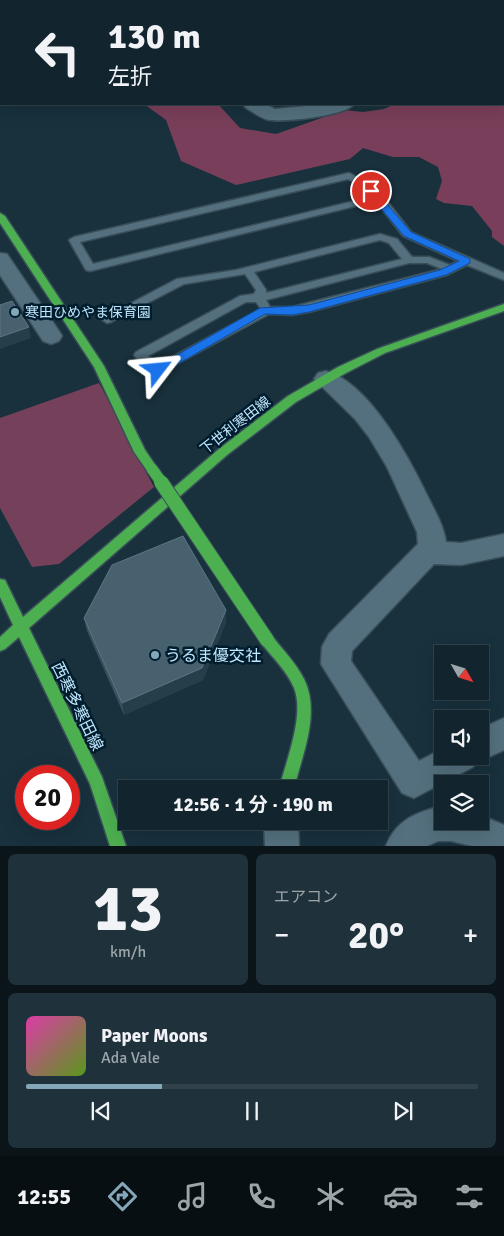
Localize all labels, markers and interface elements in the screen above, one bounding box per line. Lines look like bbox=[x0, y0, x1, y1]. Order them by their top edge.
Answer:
text: 130 m bbox=[108, 15, 201, 58]
icon: left bbox=[25, 20, 90, 85]
text: 左折 bbox=[108, 63, 152, 90]
pin bbox=[350, 170, 392, 212]
icon: arrive bbox=[357, 177, 385, 205]
place label: 寒田ひめやま保育園 bbox=[25, 304, 151, 321]
marker: 寒田ひめやま保育園 bbox=[9, 306, 21, 318]
position arrow bbox=[131, 343, 183, 395]
street label: 下世利寒田線 bbox=[197, 393, 274, 458]
north arrow bbox=[434, 645, 489, 700]
map controls bbox=[434, 645, 489, 830]
place label: うるま優交社 bbox=[165, 646, 261, 666]
marker: うるま優交社 bbox=[149, 649, 161, 661]
street label: 西寒多寒田線 bbox=[47, 659, 107, 754]
button: sound bbox=[434, 710, 489, 765]
speed limit sign: 20 bbox=[15, 765, 80, 830]
button: layers bbox=[434, 775, 489, 830]
text: 12:56 · 1 分 · 190 m bbox=[173, 793, 333, 817]
text: 13 bbox=[93, 869, 163, 949]
text: エアコン bbox=[274, 887, 338, 907]
text: 20° bbox=[348, 912, 404, 959]
text: − bbox=[274, 918, 289, 952]
text: + bbox=[463, 918, 478, 952]
text: km/h bbox=[110, 942, 146, 962]
text: Paper Moons bbox=[101, 1024, 207, 1048]
text: Ada Vale bbox=[101, 1048, 160, 1068]
icon: previous bbox=[87, 1097, 115, 1125]
icon: pause bbox=[238, 1097, 266, 1125]
icon: next bbox=[389, 1097, 417, 1125]
icon: directions bbox=[105, 1179, 140, 1214]
icon: music bbox=[175, 1179, 210, 1214]
icon: phone bbox=[244, 1179, 279, 1214]
icon: climate bbox=[313, 1179, 348, 1214]
icon: car bbox=[383, 1179, 418, 1214]
icon: filters bbox=[452, 1179, 487, 1214]
text: 12:55 bbox=[17, 1183, 71, 1210]

